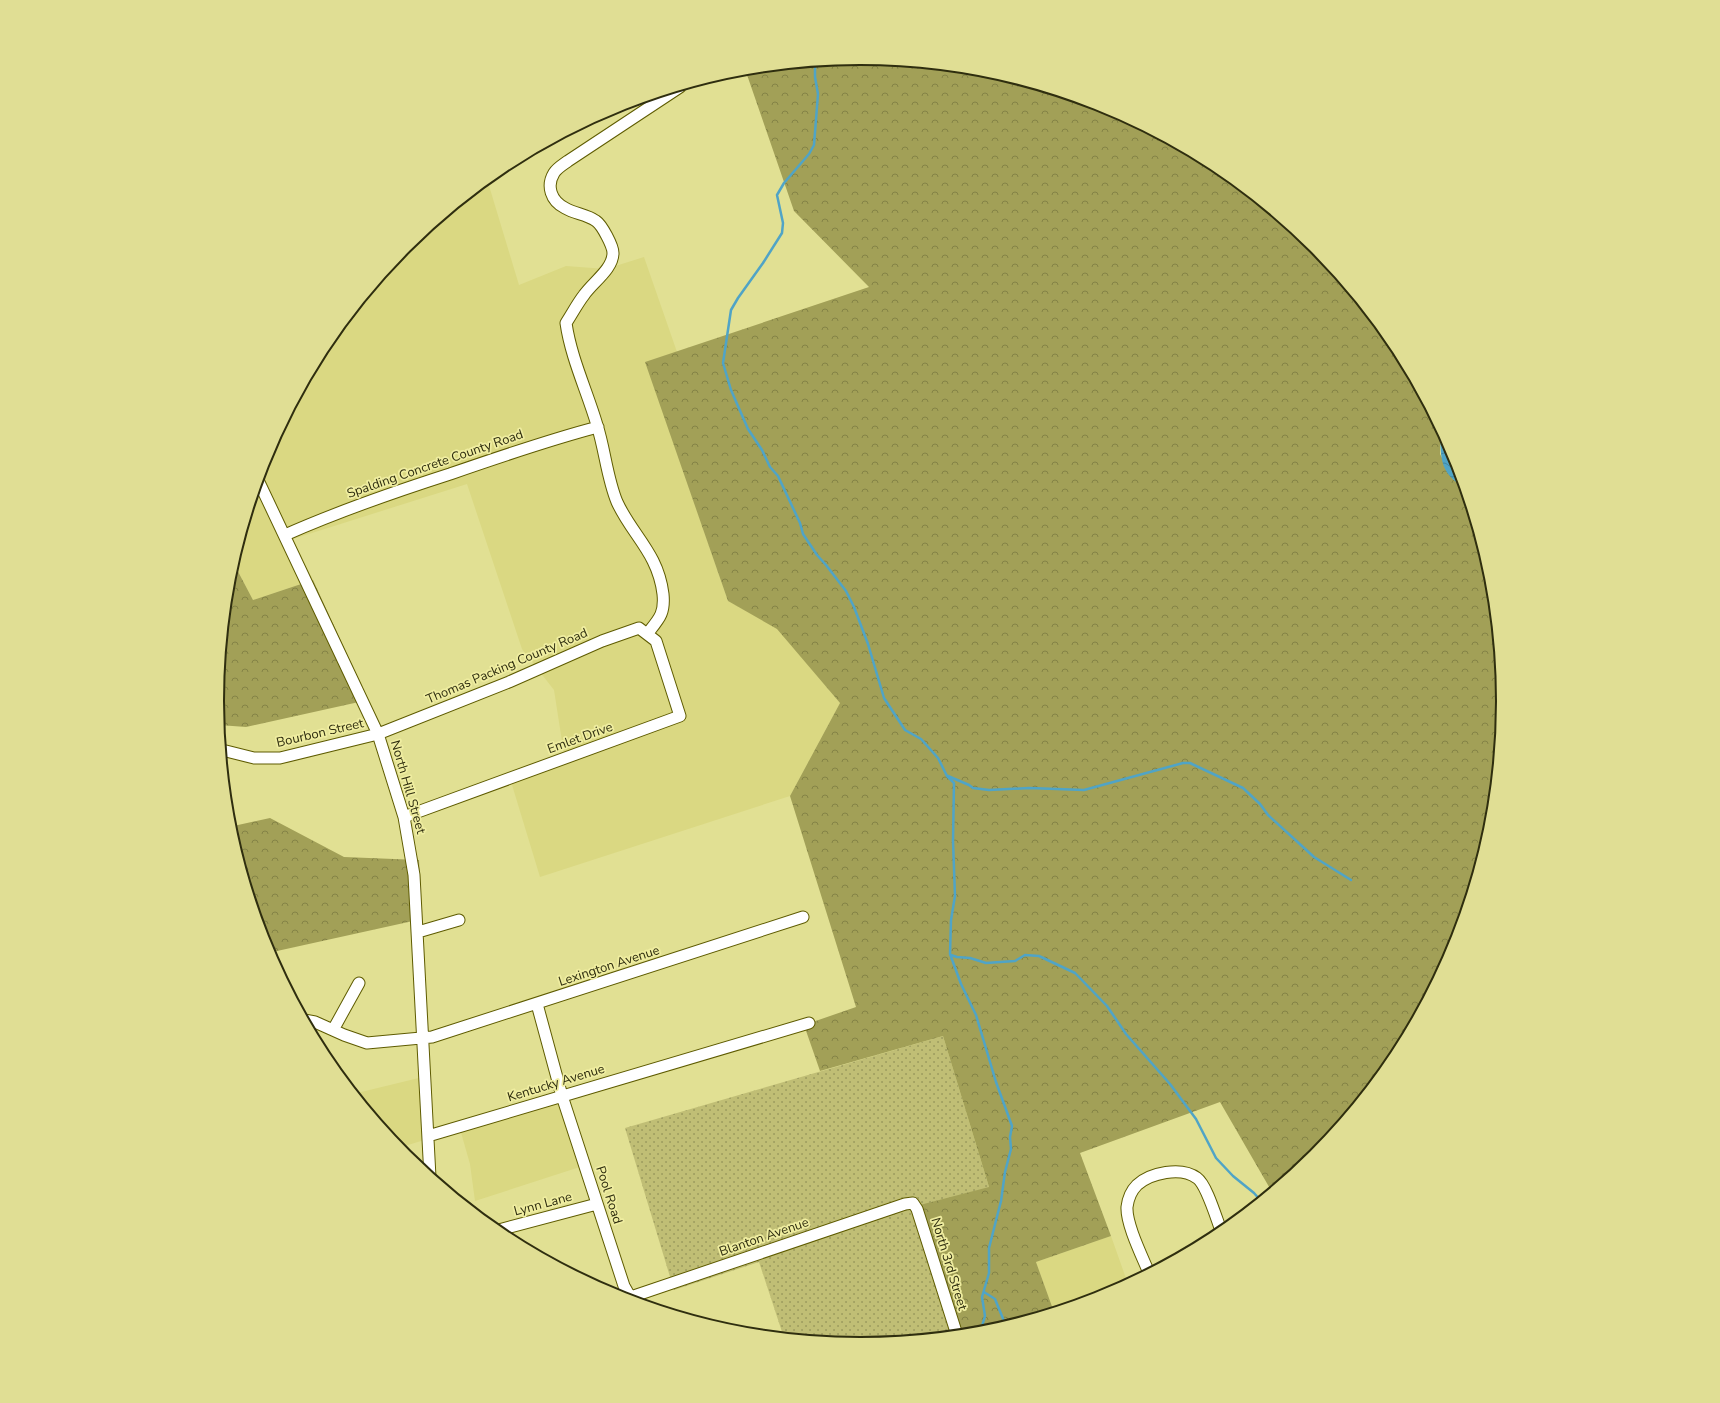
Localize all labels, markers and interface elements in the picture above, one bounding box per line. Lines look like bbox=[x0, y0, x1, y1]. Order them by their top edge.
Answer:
street label: Spalding Concrete County Road bbox=[344, 425, 526, 503]
street label: Thomas Packing County Road bbox=[423, 624, 591, 708]
street label: Bourbon Street bbox=[275, 714, 366, 752]
street label: Emlet Drive bbox=[545, 718, 615, 758]
street label: North Hill Street bbox=[386, 738, 430, 836]
street label: Lexington Avenue bbox=[556, 941, 662, 991]
street label: Kentucky Avenue bbox=[505, 1060, 607, 1106]
street label: Pool Road bbox=[591, 1164, 627, 1226]
street label: Lynn Lane bbox=[512, 1188, 574, 1220]
street label: Blanton Avenue bbox=[717, 1213, 811, 1261]
street label: North 3rd Street bbox=[926, 1216, 972, 1313]

